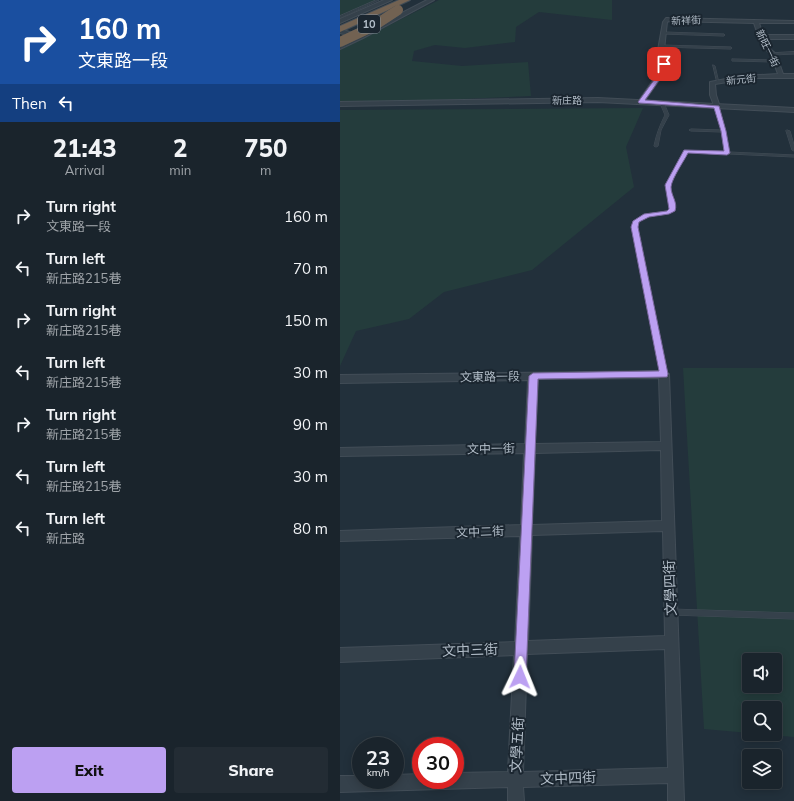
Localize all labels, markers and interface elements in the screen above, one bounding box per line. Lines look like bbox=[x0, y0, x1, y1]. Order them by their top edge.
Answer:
text: 160 m bbox=[78, 11, 161, 46]
street label: 新祥街 bbox=[671, 13, 701, 28]
road number: 10 bbox=[358, 15, 380, 33]
icon: right bbox=[12, 16, 64, 68]
street label: 新旺一街 bbox=[753, 27, 782, 69]
pin bbox=[647, 47, 681, 81]
text: 文東路一段 bbox=[78, 49, 168, 72]
icon: arrive bbox=[653, 53, 675, 75]
street label: 新元街 bbox=[725, 71, 757, 88]
icon: left bbox=[55, 92, 77, 114]
text: Then bbox=[12, 94, 47, 113]
street label: 新庄路 bbox=[552, 94, 582, 107]
text: 21:43 bbox=[53, 133, 117, 163]
text: 2 bbox=[173, 133, 188, 163]
text: 750 bbox=[244, 133, 287, 163]
text: Arrival bbox=[65, 162, 105, 178]
text: min bbox=[169, 162, 191, 178]
text: m bbox=[260, 162, 271, 178]
text: Turn right bbox=[46, 197, 116, 216]
icon: right bbox=[12, 205, 34, 227]
text: 160 m bbox=[284, 207, 328, 226]
text: 文東路一段 bbox=[46, 218, 111, 234]
text: Turn left bbox=[46, 249, 105, 268]
icon: left bbox=[12, 257, 34, 279]
text: 70 m bbox=[293, 259, 328, 278]
text: 新庄路215巷 bbox=[46, 270, 121, 286]
text: Turn right bbox=[46, 301, 116, 320]
icon: right bbox=[12, 309, 34, 331]
text: 150 m bbox=[284, 311, 328, 330]
text: 新庄路215巷 bbox=[46, 322, 121, 338]
text: Turn left bbox=[46, 353, 105, 372]
icon: left bbox=[12, 361, 34, 383]
text: 30 m bbox=[293, 363, 328, 382]
street label: 文東路一段 bbox=[460, 368, 520, 385]
text: 新庄路215巷 bbox=[46, 374, 121, 390]
text: Turn right bbox=[46, 405, 116, 424]
icon: right bbox=[12, 413, 34, 435]
text: 90 m bbox=[293, 415, 328, 434]
text: 新庄路215巷 bbox=[46, 426, 121, 442]
street label: 文中一街 bbox=[467, 441, 515, 456]
text: Turn left bbox=[46, 457, 105, 476]
icon: left bbox=[12, 465, 34, 487]
text: 30 m bbox=[293, 467, 328, 486]
text: 新庄路215巷 bbox=[46, 478, 121, 494]
text: Turn left bbox=[46, 509, 105, 528]
icon: left bbox=[12, 517, 34, 539]
text: 80 m bbox=[293, 519, 328, 538]
street label: 文中二街 bbox=[456, 523, 504, 540]
text: 新庄路 bbox=[46, 530, 85, 546]
street label: 文學四街 bbox=[660, 560, 680, 616]
street label: 文中三街 bbox=[442, 640, 498, 660]
map controls bbox=[742, 653, 782, 789]
button: sound bbox=[742, 653, 782, 693]
position arrow bbox=[499, 656, 541, 698]
button: search bbox=[742, 701, 782, 741]
street label: 文學五街 bbox=[507, 717, 527, 773]
speed limit sign: 30 bbox=[412, 737, 464, 789]
text: 23 bbox=[366, 745, 390, 770]
button: Exit bbox=[12, 747, 166, 793]
button: Share bbox=[174, 747, 328, 793]
button: layers bbox=[742, 749, 782, 789]
text: km/h bbox=[367, 766, 389, 779]
street label: 文中四街 bbox=[540, 768, 596, 788]

